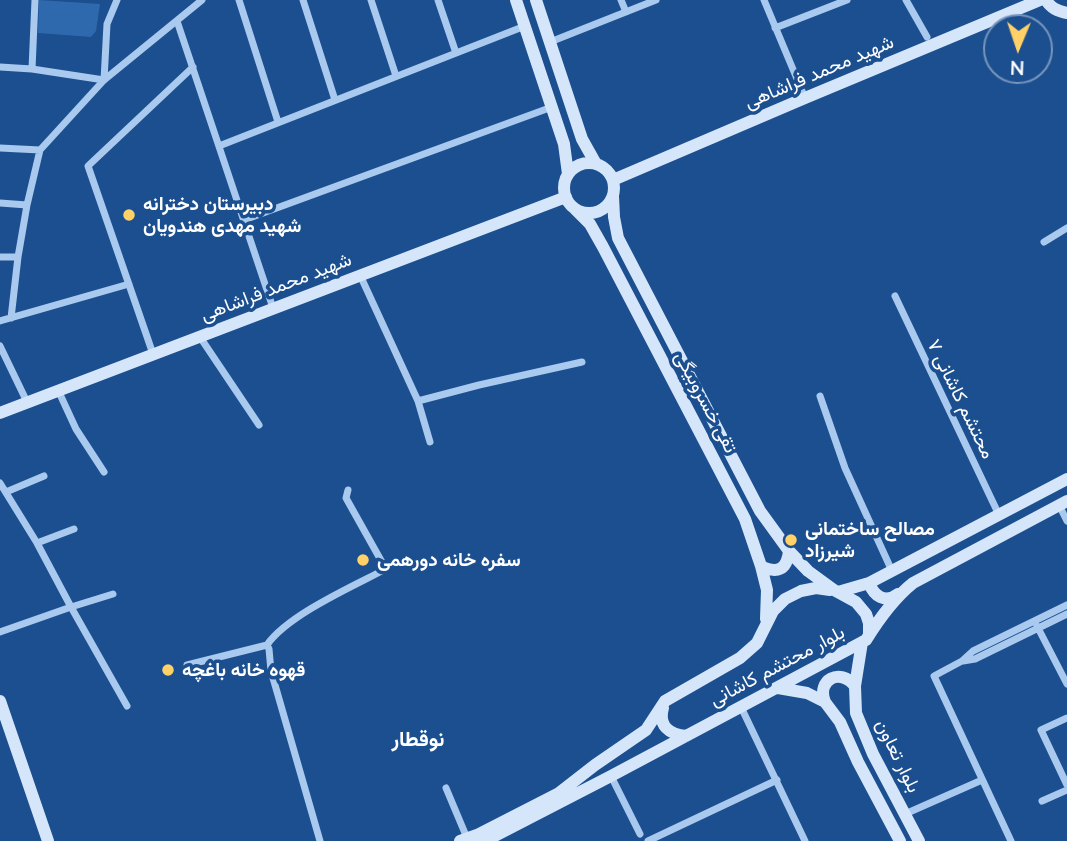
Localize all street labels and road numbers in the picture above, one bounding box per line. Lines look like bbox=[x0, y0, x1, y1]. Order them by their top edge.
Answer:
street label: شهید محمد فراشاهی bbox=[741, 30, 897, 114]
street label: شهید محمد فراشاهی bbox=[197, 248, 355, 326]
street label: محتشم کاشانی ۷ bbox=[922, 336, 1000, 462]
street label: تقی خسروبیگی bbox=[670, 347, 742, 457]
street label: بلوار محتشم کاشانی bbox=[706, 621, 848, 711]
street label: بلوار تعاون bbox=[870, 716, 926, 796]

